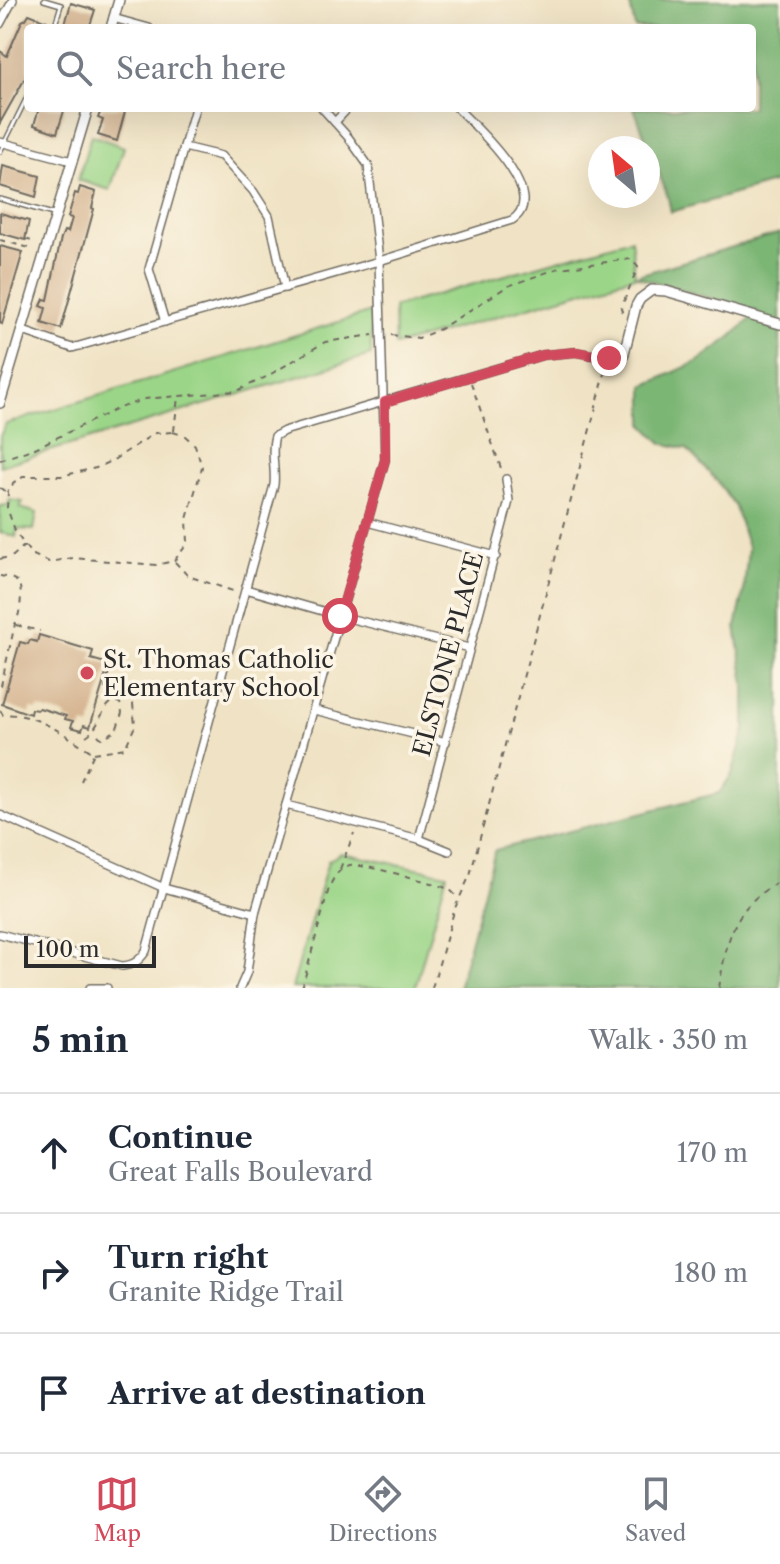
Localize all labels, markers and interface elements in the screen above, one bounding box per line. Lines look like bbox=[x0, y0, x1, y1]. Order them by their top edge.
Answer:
search box bbox=[24, 24, 756, 112]
icon: search bbox=[52, 46, 96, 90]
text: Search here bbox=[116, 50, 286, 87]
north arrow bbox=[588, 136, 660, 208]
route end bbox=[591, 340, 627, 376]
street label: ELSTONE PLACE bbox=[407, 549, 489, 759]
route start bbox=[322, 598, 358, 634]
place label: St. Thomas Catholic Elementary School bbox=[103, 645, 334, 702]
marker: St. Thomas Catholic Elementary School bbox=[78, 664, 96, 682]
scale bar bbox=[24, 932, 156, 968]
text: 100 m bbox=[36, 936, 99, 963]
text: 5 min bbox=[32, 1019, 129, 1061]
text: Walk · 350 m bbox=[589, 1024, 748, 1056]
text: Continue bbox=[108, 1119, 253, 1156]
icon: ahead bbox=[32, 1131, 76, 1175]
text: 170 m bbox=[677, 1137, 748, 1169]
text: Great Falls Boulevard bbox=[108, 1156, 373, 1188]
text: Turn right bbox=[108, 1239, 268, 1276]
icon: right bbox=[32, 1251, 76, 1295]
text: 180 m bbox=[674, 1257, 748, 1289]
text: Granite Ridge Trail bbox=[108, 1276, 344, 1308]
icon: arrive bbox=[32, 1371, 76, 1415]
text: Arrive at destination bbox=[108, 1375, 426, 1412]
tab: Map bbox=[94, 1472, 141, 1547]
tab: Directions bbox=[329, 1472, 437, 1547]
tab: Saved bbox=[625, 1472, 686, 1547]

